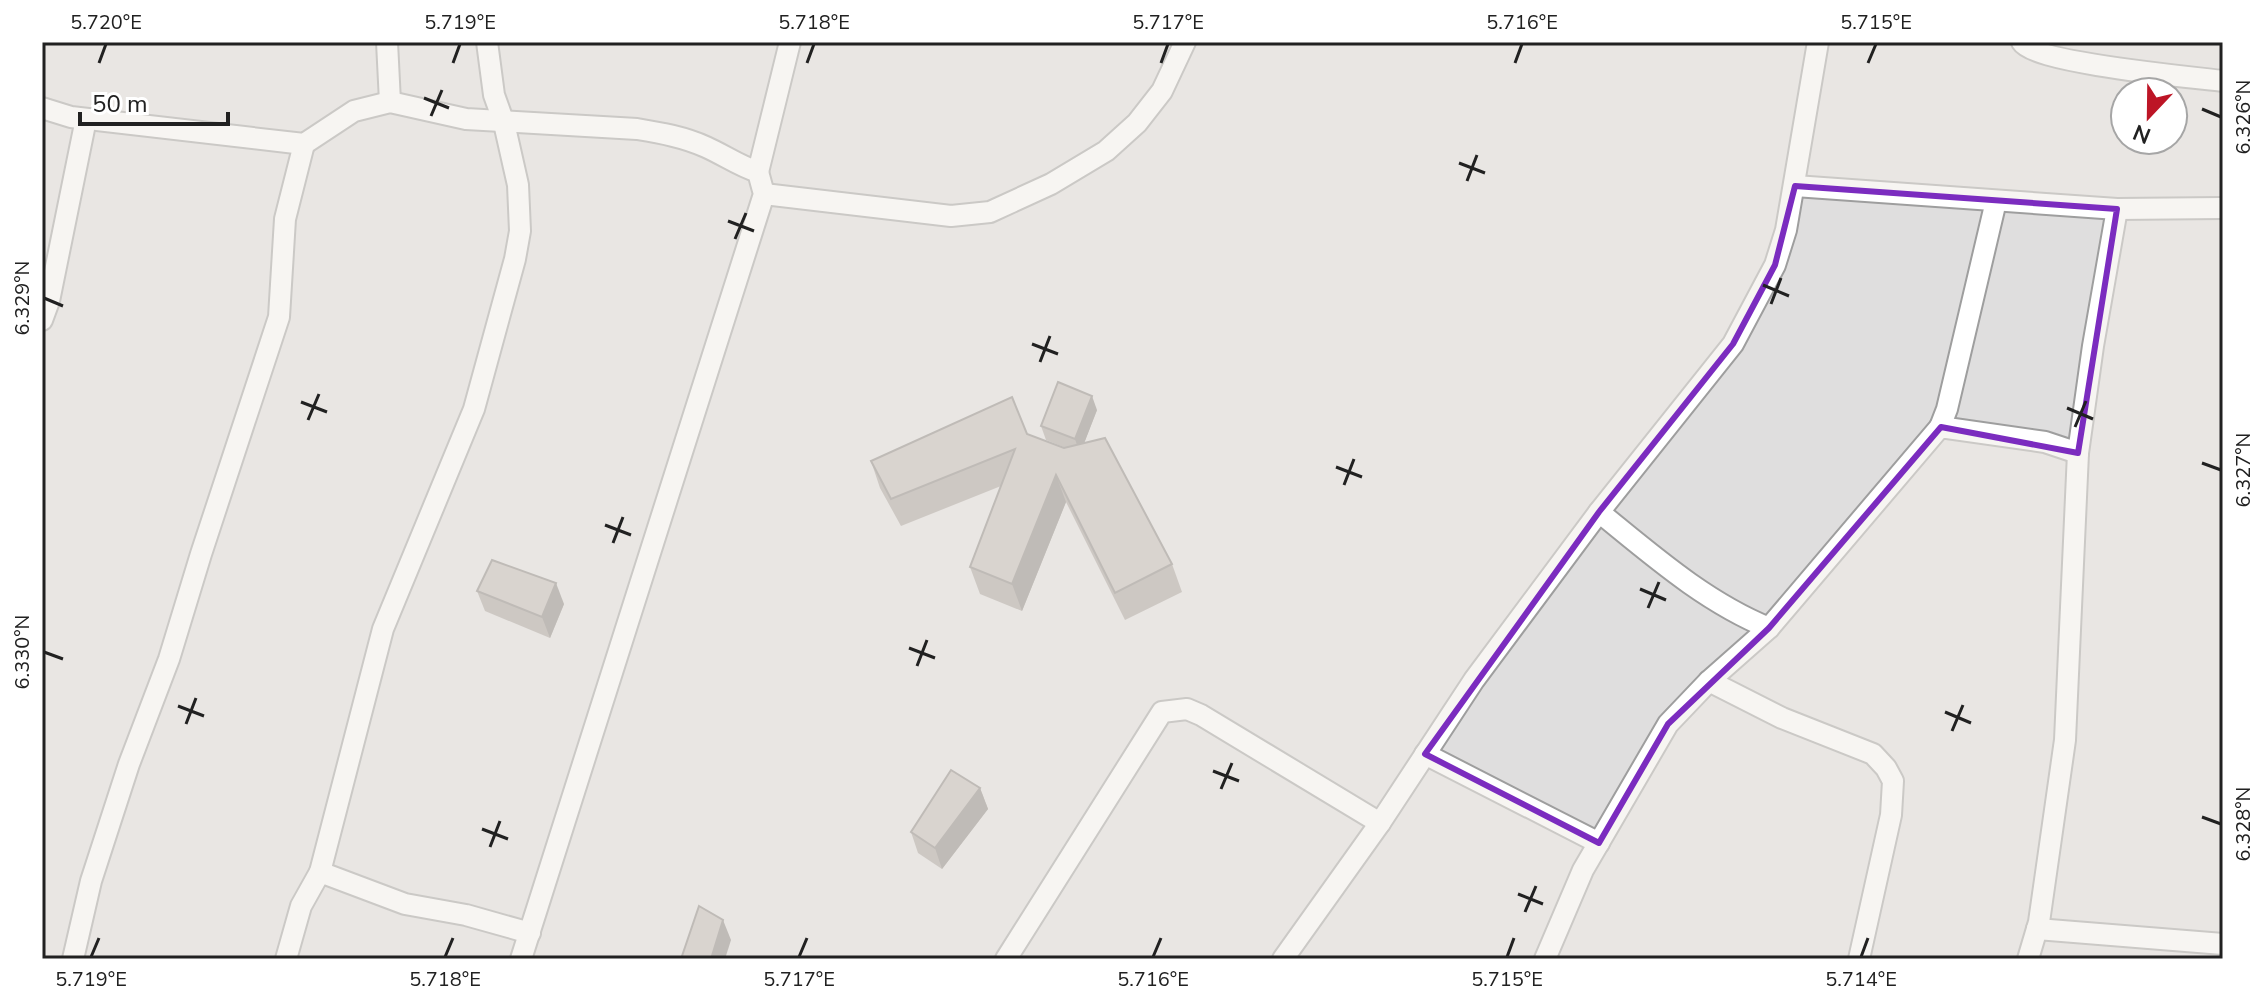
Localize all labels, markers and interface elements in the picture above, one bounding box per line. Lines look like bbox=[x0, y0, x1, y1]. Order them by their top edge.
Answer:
text: 5.720°E bbox=[70, 9, 142, 36]
text: 5.719°E bbox=[424, 9, 496, 36]
text: 5.718°E bbox=[778, 9, 850, 36]
text: 5.717°E bbox=[1132, 9, 1204, 36]
text: 5.716°E bbox=[1486, 9, 1558, 36]
text: 5.715°E bbox=[1840, 9, 1912, 36]
scale bar bbox=[80, 76, 228, 126]
north arrow bbox=[2109, 76, 2189, 156]
text: 6.326°N bbox=[2230, 80, 2257, 154]
text: 50 m bbox=[92, 88, 148, 120]
text: N bbox=[2129, 117, 2155, 151]
text: 6.329°N bbox=[9, 261, 36, 335]
text: 6.327°N bbox=[2230, 433, 2257, 507]
text: 6.330°N bbox=[9, 615, 36, 689]
text: 6.328°N bbox=[2230, 787, 2257, 861]
text: 5.719°E bbox=[55, 966, 127, 993]
text: 5.718°E bbox=[409, 966, 481, 993]
text: 5.717°E bbox=[763, 966, 835, 993]
text: 5.716°E bbox=[1117, 966, 1189, 993]
text: 5.715°E bbox=[1471, 966, 1543, 993]
text: 5.714°E bbox=[1825, 966, 1897, 993]

